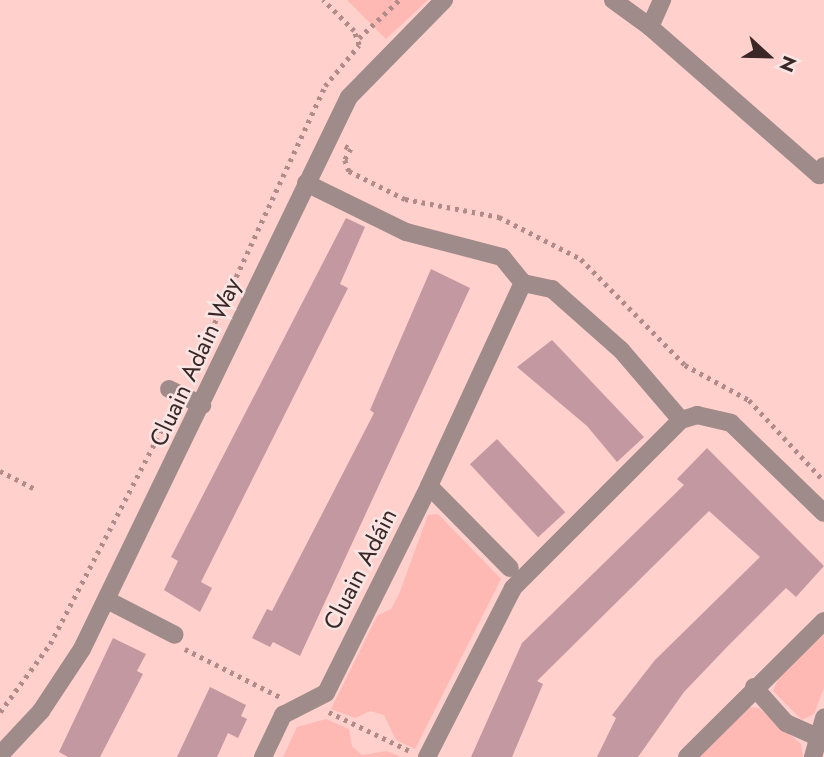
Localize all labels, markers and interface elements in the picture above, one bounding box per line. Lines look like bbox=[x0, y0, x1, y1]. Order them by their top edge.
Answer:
north arrow bbox=[733, 21, 803, 91]
text: N bbox=[773, 52, 803, 76]
street label: Cluain Adain Way bbox=[143, 273, 247, 451]
street label: Cluain Adáin bbox=[317, 504, 403, 634]

